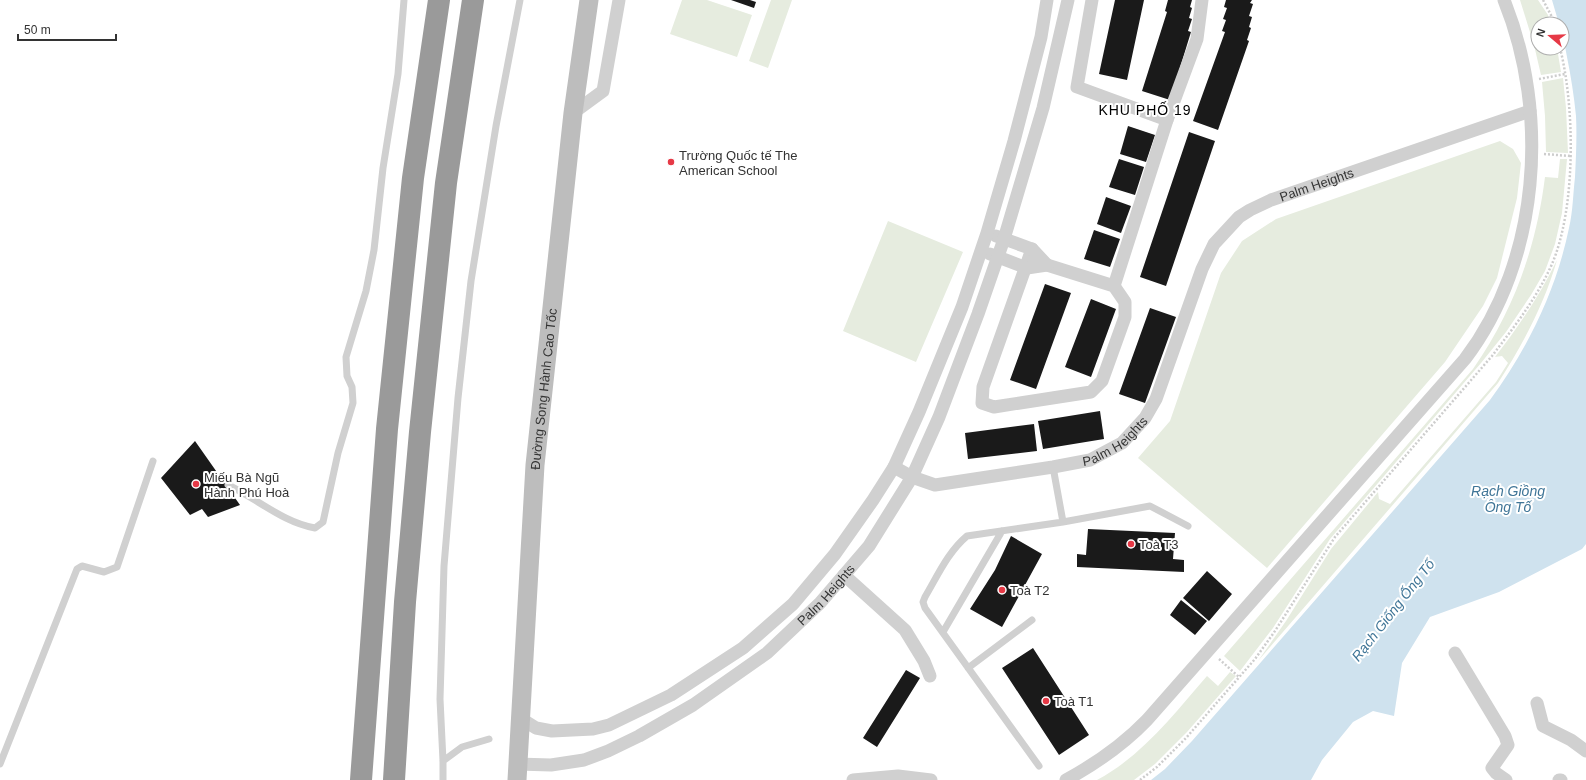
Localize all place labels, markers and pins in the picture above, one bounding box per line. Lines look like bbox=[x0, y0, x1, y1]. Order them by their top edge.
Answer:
place label: Trường Quốc tế The American School bbox=[679, 148, 797, 178]
marker: Trường Quốc tế The American School bbox=[666, 157, 676, 167]
place label: Miếu Bà Ngũ Hành Phú Hoà bbox=[204, 470, 290, 500]
marker: Miếu Bà Ngũ Hành Phú Hoà bbox=[191, 479, 201, 489]
place label: Toà T3 bbox=[1139, 537, 1179, 552]
marker: Toà T3 bbox=[1126, 539, 1136, 549]
place label: Toà T2 bbox=[1010, 583, 1050, 598]
marker: Toà T2 bbox=[997, 585, 1007, 595]
place label: Toà T1 bbox=[1054, 694, 1094, 709]
marker: Toà T1 bbox=[1041, 696, 1051, 706]

